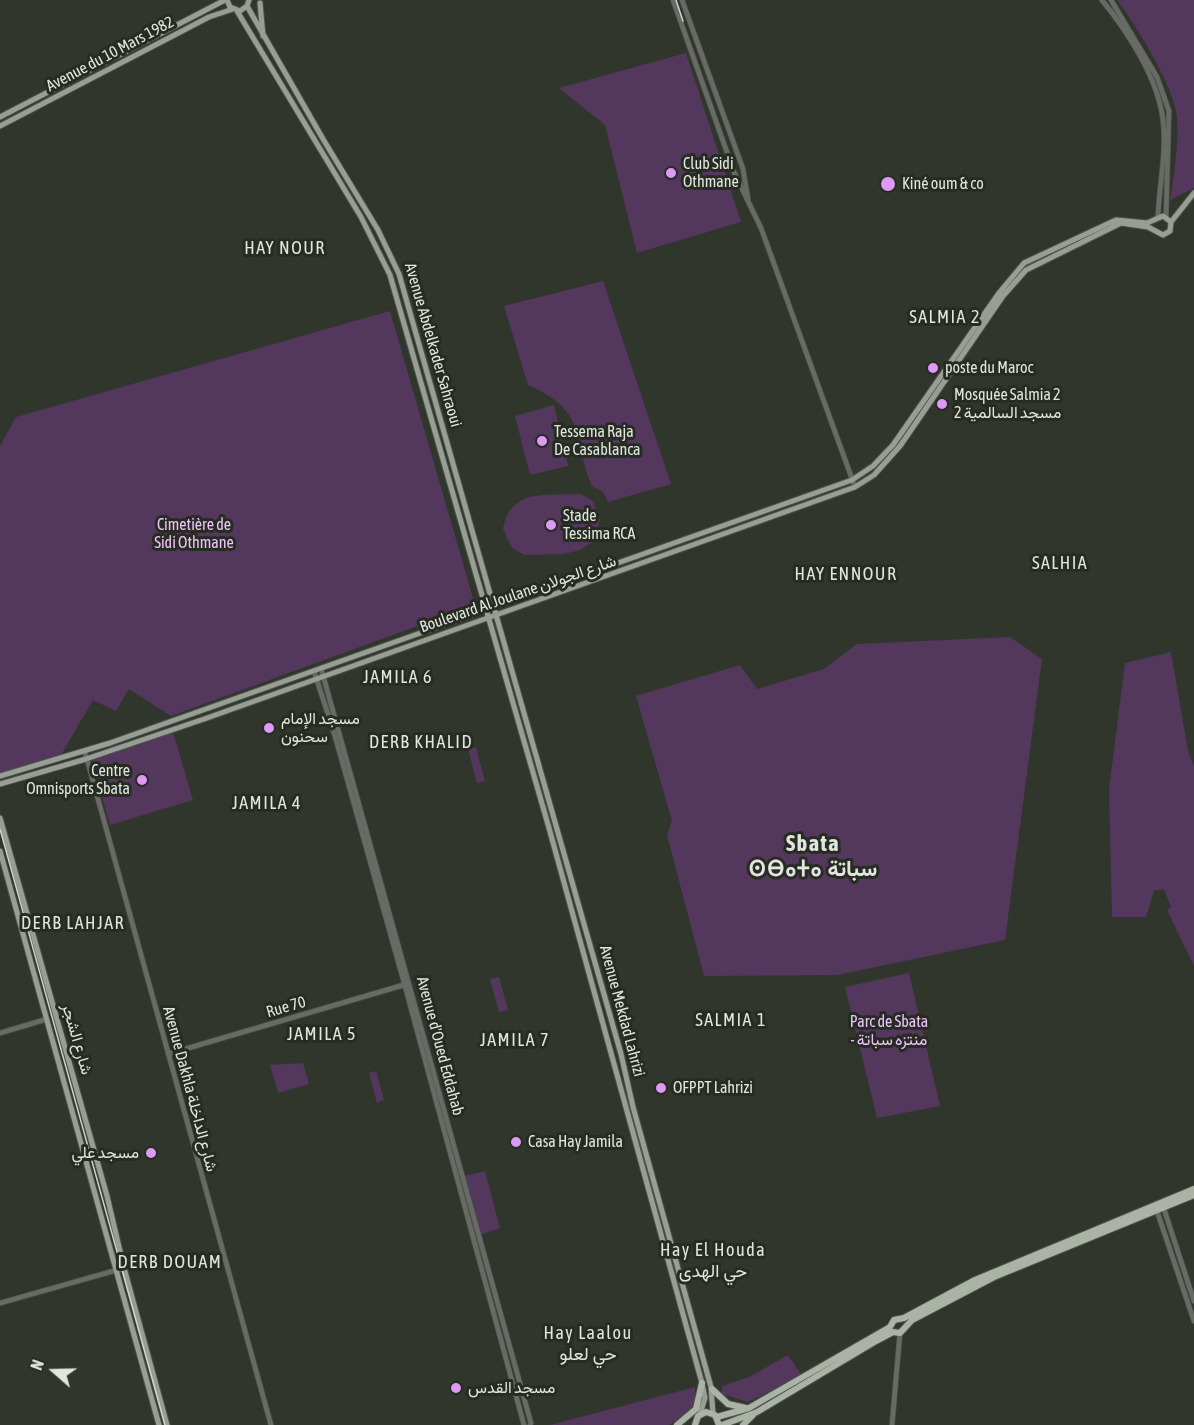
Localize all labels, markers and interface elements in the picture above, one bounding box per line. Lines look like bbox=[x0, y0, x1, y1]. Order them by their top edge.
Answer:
street label: Avenue du 10 Mars 1982 bbox=[43, 12, 177, 96]
place label: Club Sidi Othmane bbox=[683, 154, 739, 192]
marker: Club Sidi Othmane bbox=[664, 166, 678, 180]
place label: Kiné oum & co bbox=[902, 174, 984, 194]
marker: Kiné oum & co bbox=[879, 175, 897, 193]
district label: HAY NOUR bbox=[244, 237, 326, 259]
street label: Avenue Abdelkader Sahraoui bbox=[400, 261, 466, 429]
district label: SALMIA 2 bbox=[909, 306, 981, 328]
place label: poste du Maroc bbox=[945, 358, 1033, 378]
marker: poste du Maroc bbox=[926, 361, 940, 375]
place label: Mosquée Salmia 2 مسجد السالمية 2 bbox=[954, 385, 1061, 423]
marker: Mosquée Salmia 2 مسجد السالمية 2 bbox=[935, 397, 949, 411]
place label: Tessema Raja De Casablanca bbox=[554, 422, 641, 460]
marker: Tessema Raja De Casablanca bbox=[535, 434, 549, 448]
place label: Stade Tessima RCA bbox=[563, 506, 635, 544]
park label: Cimetière de Sidi Othmane bbox=[154, 515, 234, 553]
marker: Stade Tessima RCA bbox=[544, 518, 558, 532]
street label: Boulevard Al Joulane شارع الجولان bbox=[417, 551, 619, 637]
district label: SALHIA bbox=[1032, 552, 1088, 574]
district label: HAY ENNOUR bbox=[795, 563, 897, 585]
district label: JAMILA 6 bbox=[363, 666, 433, 688]
place label: مسجد الإمام سحنون bbox=[281, 709, 360, 747]
marker: مسجد الإمام سحنون bbox=[262, 721, 276, 735]
district label: DERB KHALID bbox=[369, 731, 473, 753]
place label: Centre Omnisports Sbata bbox=[26, 761, 130, 799]
marker: Centre Omnisports Sbata bbox=[135, 773, 149, 787]
district label: JAMILA 4 bbox=[232, 792, 302, 814]
district label: Sbata ⵙⴱⴰⵜⴰ سباتة bbox=[753, 831, 873, 882]
district label: DERB LAHJAR bbox=[21, 912, 125, 934]
street label: Avenue Mekdad Lahrizi bbox=[595, 943, 649, 1079]
street label: Avenue d'Oued Eddahab bbox=[412, 974, 468, 1118]
street label: Rue 70 bbox=[264, 992, 308, 1022]
street label: شارع الشجر bbox=[58, 1001, 96, 1077]
street label: Avenue Dakhla شارع الداخلة bbox=[159, 1004, 221, 1174]
district label: SALMIA 1 bbox=[695, 1009, 767, 1031]
park label: Parc de Sbata - منتزه سباتة bbox=[850, 1012, 928, 1050]
district label: JAMILA 5 bbox=[287, 1023, 357, 1045]
district label: JAMILA 7 bbox=[480, 1029, 550, 1051]
place label: OFPPT Lahrizi bbox=[673, 1078, 753, 1098]
marker: OFPPT Lahrizi bbox=[654, 1081, 668, 1095]
place label: Casa Hay Jamila bbox=[528, 1132, 623, 1152]
marker: Casa Hay Jamila bbox=[509, 1135, 523, 1149]
place label: مسجد علي bbox=[72, 1143, 139, 1163]
marker: مسجد علي bbox=[144, 1146, 158, 1160]
district label: Hay El Houda حي الهدى bbox=[660, 1239, 766, 1282]
district label: DERB DOUAM bbox=[118, 1251, 222, 1273]
district label: Hay Laalou حي لعلو bbox=[543, 1322, 633, 1364]
north arrow bbox=[24, 1341, 84, 1401]
text: N bbox=[27, 1357, 47, 1372]
place label: مسجد القدس bbox=[468, 1378, 555, 1398]
marker: مسجد القدس bbox=[449, 1381, 463, 1395]

